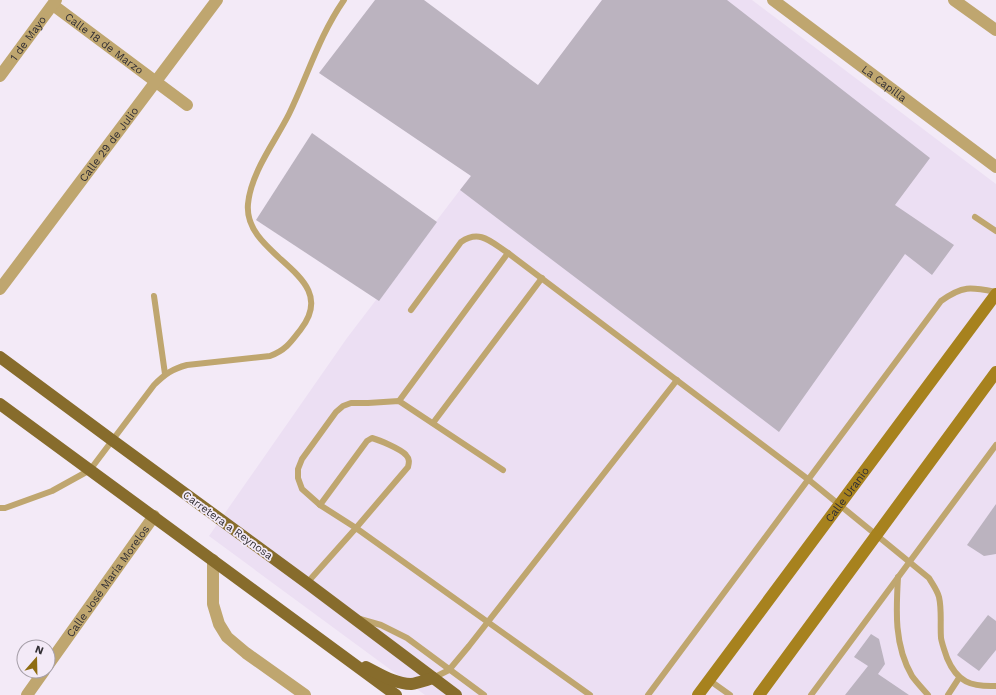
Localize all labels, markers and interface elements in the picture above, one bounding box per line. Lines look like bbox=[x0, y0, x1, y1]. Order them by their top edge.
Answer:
street label: Calle 18 de Marzo bbox=[62, 10, 146, 77]
street label: 1 de Mayo bbox=[7, 13, 49, 64]
street label: La Capilla bbox=[859, 63, 909, 105]
street label: Calle 29 de Julio bbox=[77, 105, 141, 185]
street label: Calle Uranio bbox=[823, 465, 872, 525]
street label: Carretera a Reynosa bbox=[180, 488, 275, 562]
street label: Calle José María Morelos bbox=[64, 523, 152, 640]
north arrow bbox=[16, 639, 56, 679]
text: N bbox=[33, 643, 45, 658]

